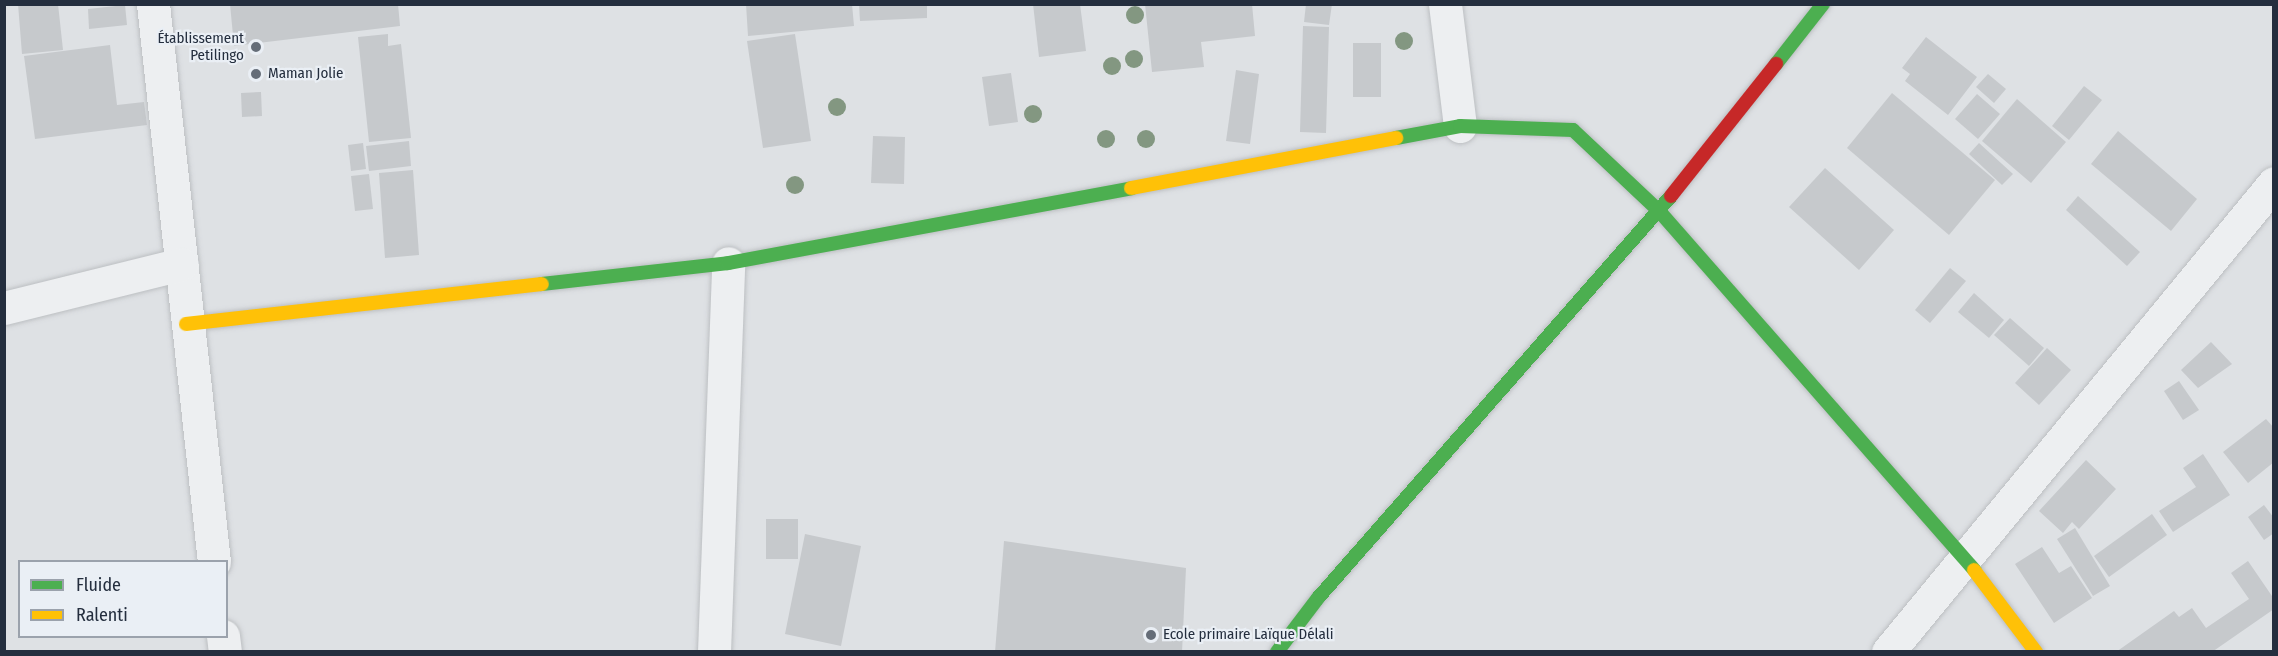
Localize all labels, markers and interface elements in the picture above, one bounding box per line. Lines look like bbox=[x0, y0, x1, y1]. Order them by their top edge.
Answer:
place label: Établissement Petilingo bbox=[157, 29, 244, 64]
marker: Établissement Petilingo bbox=[249, 40, 263, 54]
place label: Maman Jolie bbox=[268, 65, 343, 83]
marker: Maman Jolie bbox=[249, 67, 263, 81]
legend bbox=[18, 560, 228, 638]
text: Fluide bbox=[76, 574, 121, 596]
text: Ralenti bbox=[76, 604, 128, 626]
place label: Ecole primaire Laïque Délali bbox=[1163, 626, 1333, 644]
marker: Ecole primaire Laïque Délali bbox=[1144, 628, 1158, 642]

